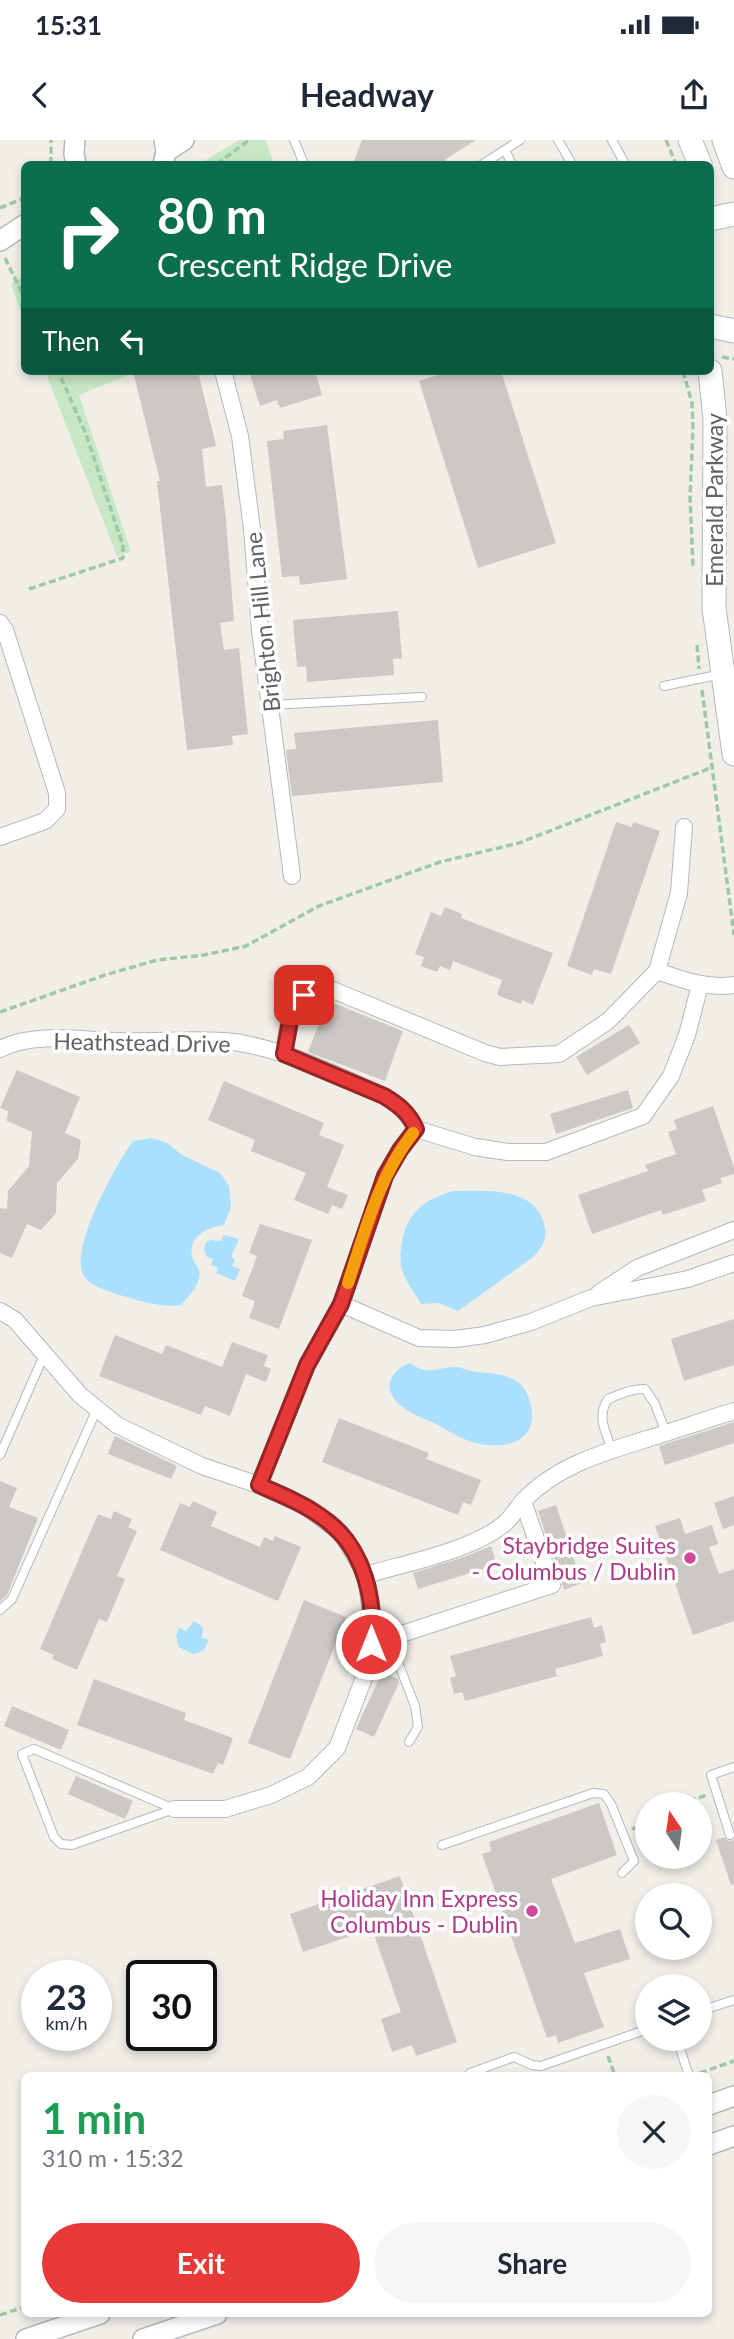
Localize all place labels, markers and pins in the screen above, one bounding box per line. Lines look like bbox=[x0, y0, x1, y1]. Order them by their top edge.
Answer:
pin bbox=[274, 965, 334, 1025]
place label: Staybridge Suites - Columbus / Dublin bbox=[472, 1531, 676, 1585]
marker: Staybridge Suites - Columbus / Dublin bbox=[682, 1550, 698, 1566]
place label: Holiday Inn Express Columbus - Dublin bbox=[320, 1884, 518, 1938]
marker: Holiday Inn Express Columbus - Dublin bbox=[524, 1903, 540, 1919]

